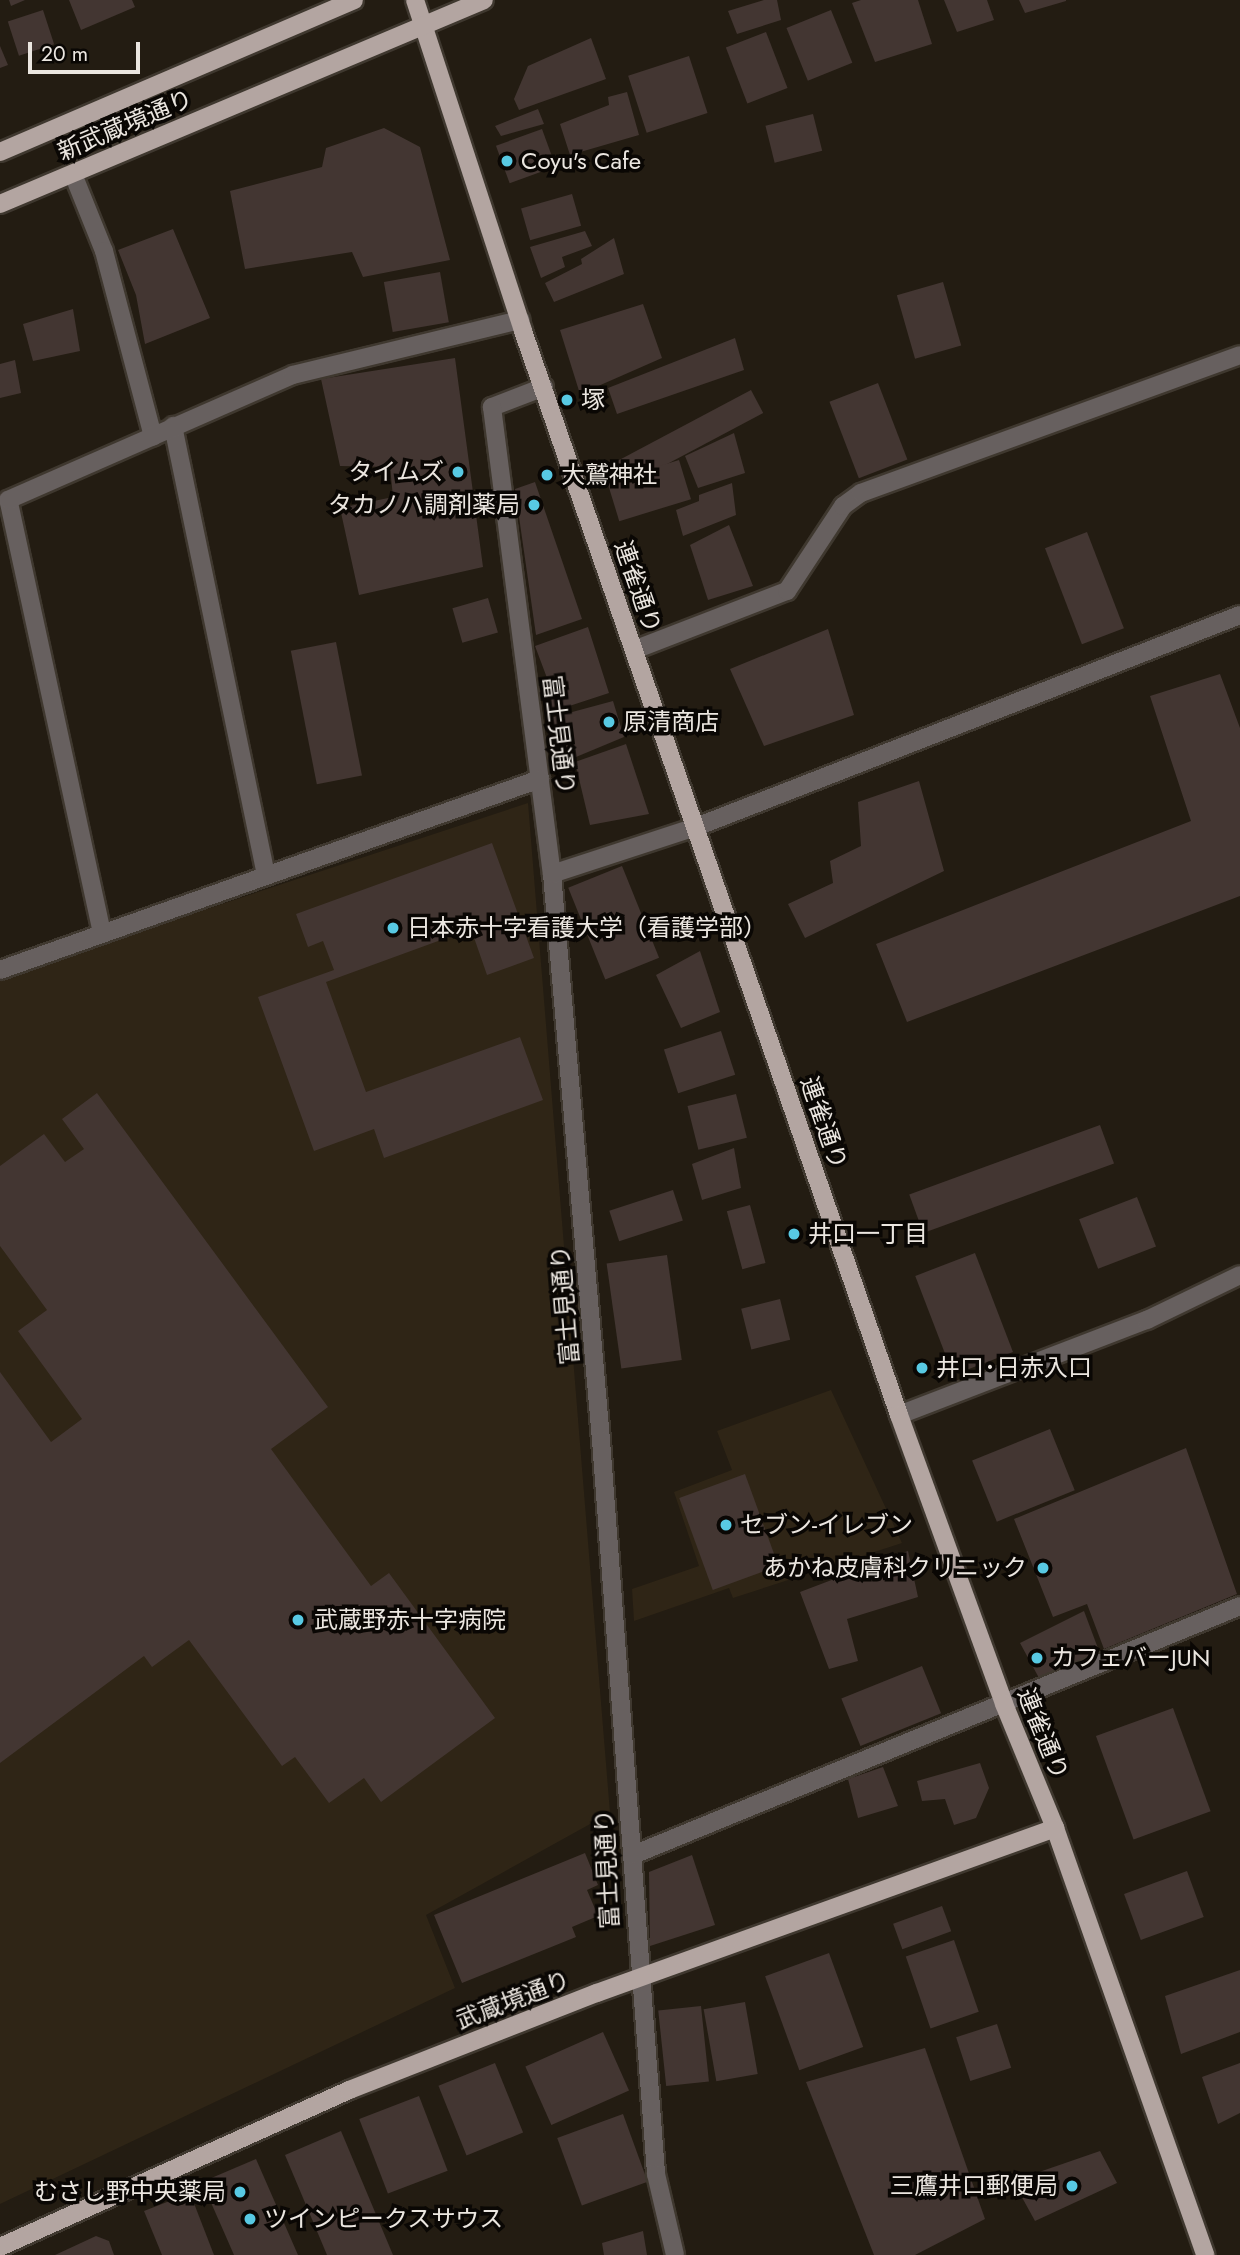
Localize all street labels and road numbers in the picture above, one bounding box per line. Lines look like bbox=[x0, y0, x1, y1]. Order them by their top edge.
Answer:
street label: 新武蔵境通り bbox=[53, 84, 197, 166]
street label: 連雀通り bbox=[609, 537, 667, 637]
street label: 富士見通り bbox=[537, 674, 581, 796]
street label: 連雀通り bbox=[795, 1073, 853, 1173]
street label: 富士見通り bbox=[545, 1244, 585, 1366]
street label: 連雀通り bbox=[1012, 1684, 1074, 1784]
street label: 富士見通り bbox=[589, 1808, 625, 1930]
street label: 武蔵境通り bbox=[452, 1965, 574, 2035]

